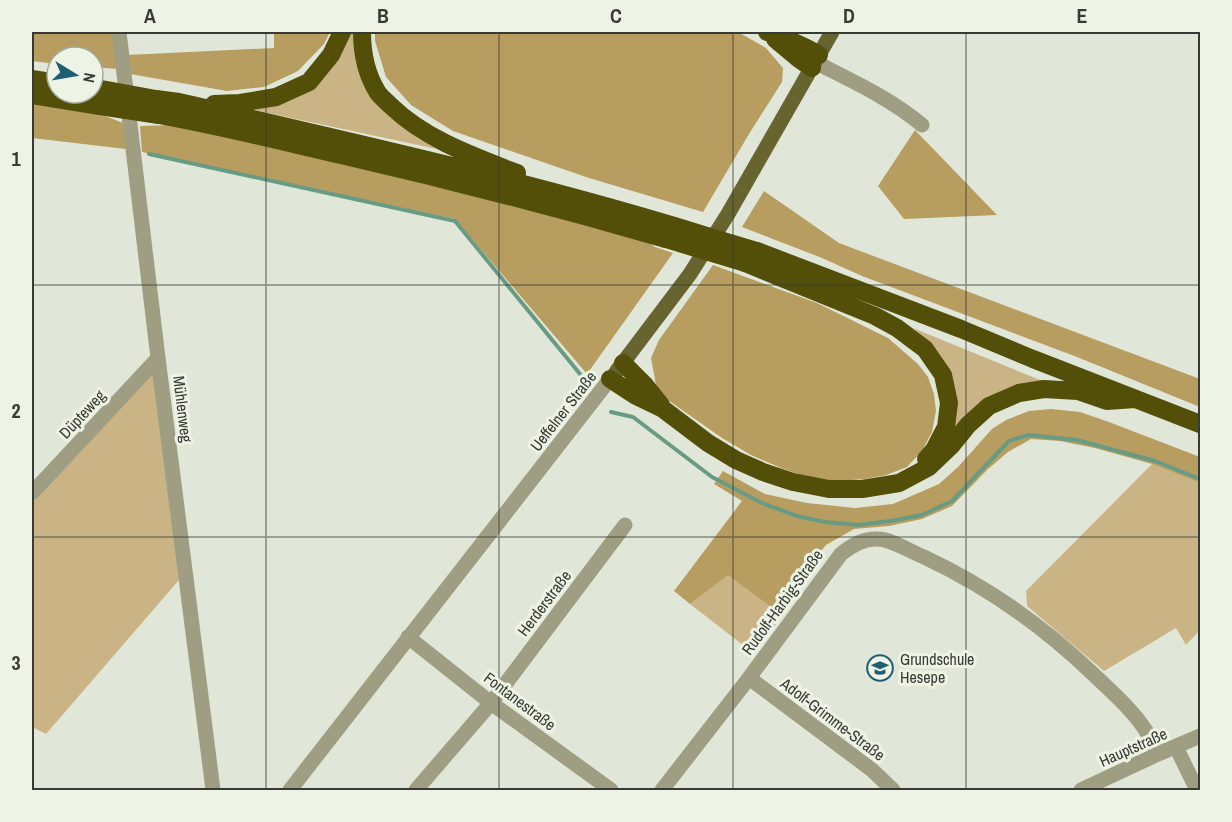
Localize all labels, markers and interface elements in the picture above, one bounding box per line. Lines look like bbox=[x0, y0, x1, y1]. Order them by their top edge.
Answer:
text: A bbox=[144, 2, 156, 29]
text: B bbox=[377, 2, 389, 29]
text: C bbox=[610, 2, 622, 29]
text: D bbox=[843, 2, 855, 29]
text: E bbox=[1077, 2, 1088, 29]
north arrow bbox=[45, 45, 105, 105]
text: N bbox=[78, 71, 101, 85]
text: 1 bbox=[11, 145, 21, 172]
street label: Ueffelner Straße bbox=[525, 366, 601, 456]
street label: Mühlenweg bbox=[168, 374, 198, 444]
street label: Düpteweg bbox=[54, 384, 111, 443]
text: 2 bbox=[11, 397, 21, 424]
street label: Rudolf-Harbig-Straße bbox=[736, 545, 828, 659]
street label: Herderstraße bbox=[512, 566, 576, 640]
place label: Grundschule Hesepe bbox=[900, 648, 974, 688]
text: 3 bbox=[11, 649, 21, 676]
school or university icon: Grundschule Hesepe bbox=[865, 653, 895, 683]
street label: Fontanestraße bbox=[480, 667, 560, 735]
street label: Adolf-Grimme-Straße bbox=[776, 672, 890, 766]
street label: Hauptstraße bbox=[1096, 722, 1170, 772]

